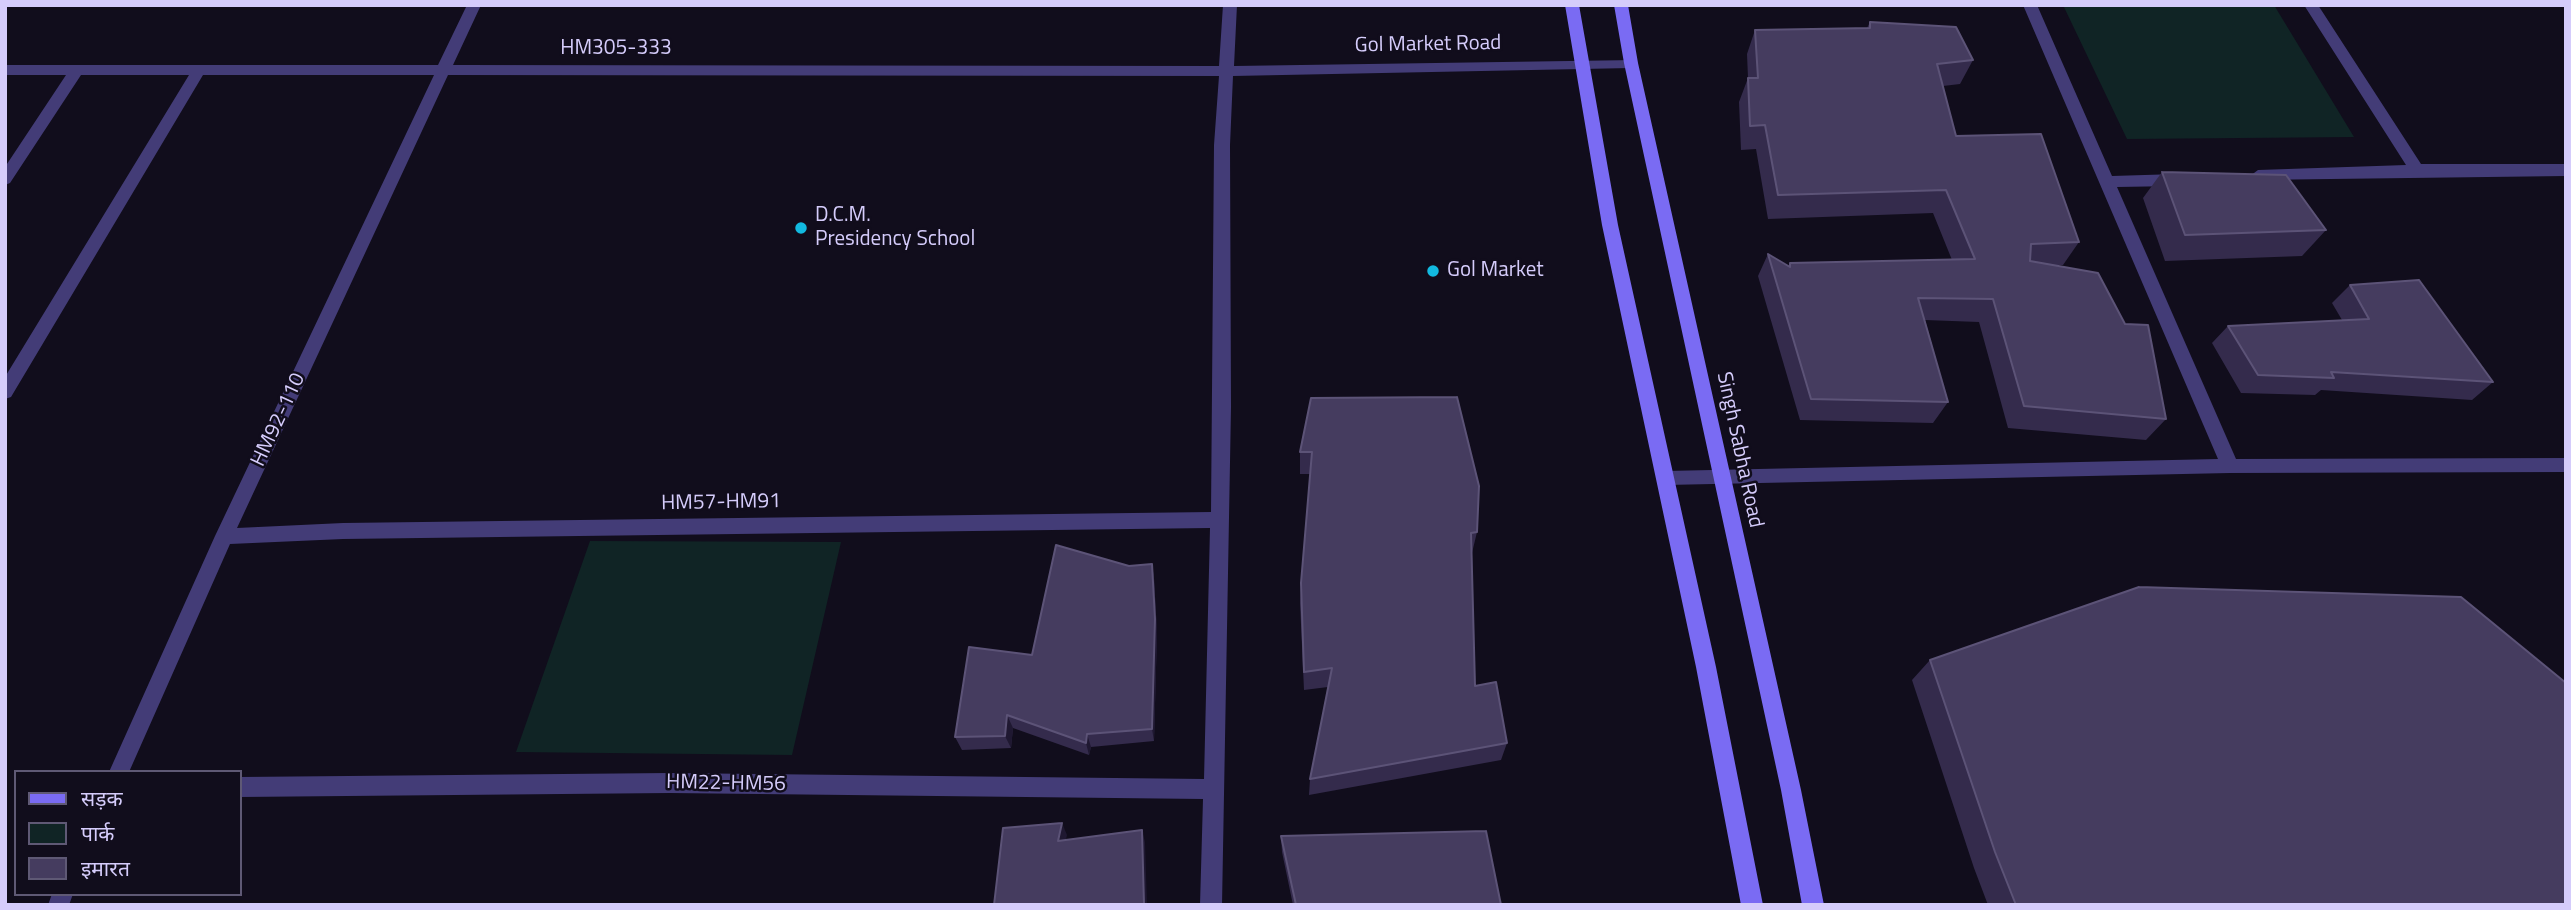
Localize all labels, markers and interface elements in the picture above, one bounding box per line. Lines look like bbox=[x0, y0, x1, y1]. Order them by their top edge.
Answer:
street label: Gol Market Road bbox=[1354, 31, 1502, 59]
street label: HM305-333 bbox=[560, 36, 672, 62]
place label: D.C.M. Presidency School bbox=[815, 203, 975, 253]
marker: D.C.M. Presidency School bbox=[793, 220, 809, 236]
place label: Gol Market bbox=[1447, 258, 1544, 284]
marker: Gol Market bbox=[1425, 263, 1441, 279]
street label: HM92-110 bbox=[246, 369, 312, 471]
street label: Singh Sabha Road bbox=[1710, 370, 1768, 530]
street label: HM57-HM91 bbox=[661, 489, 781, 517]
legend bbox=[14, 770, 242, 896]
street label: HM22-HM56 bbox=[666, 770, 786, 798]
text: सड़क bbox=[81, 782, 123, 814]
text: पार्क bbox=[81, 817, 115, 849]
text: इमारत bbox=[81, 852, 130, 884]

